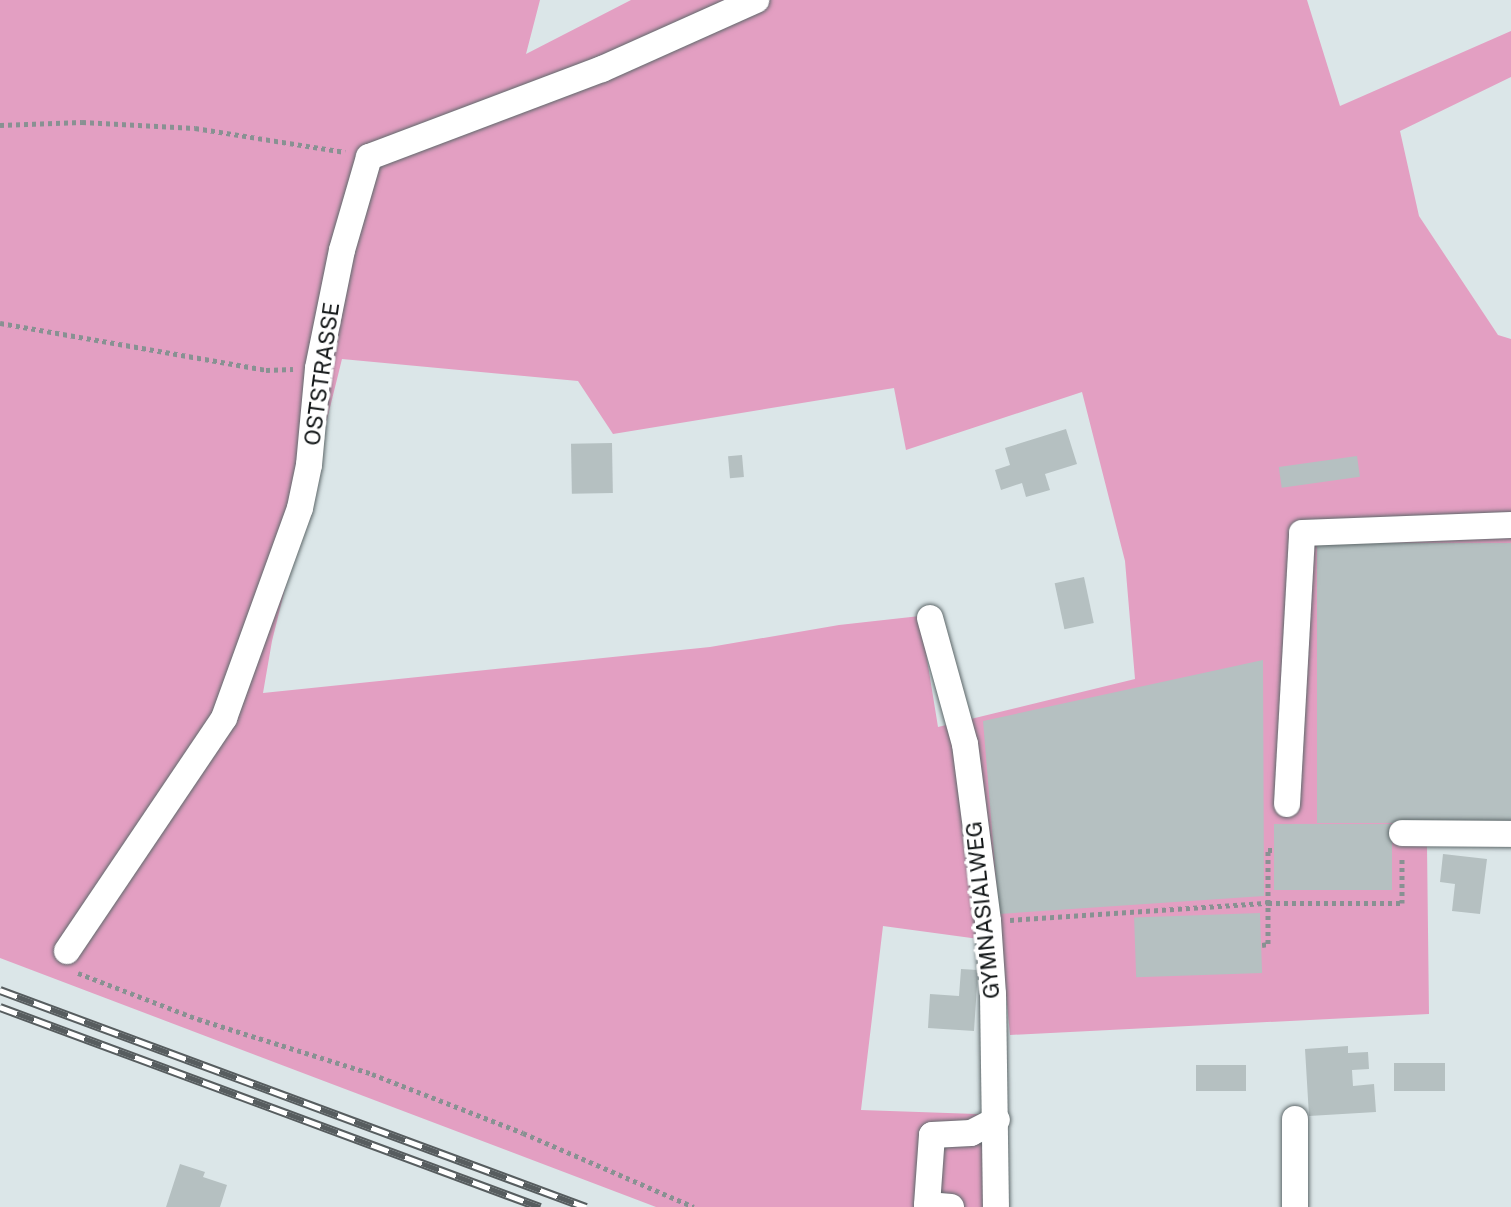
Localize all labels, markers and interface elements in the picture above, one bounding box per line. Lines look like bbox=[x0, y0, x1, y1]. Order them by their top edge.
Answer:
street label: OSTSTRASSE bbox=[299, 301, 345, 447]
street label: GYMNASIALWEG bbox=[961, 820, 1005, 1000]

